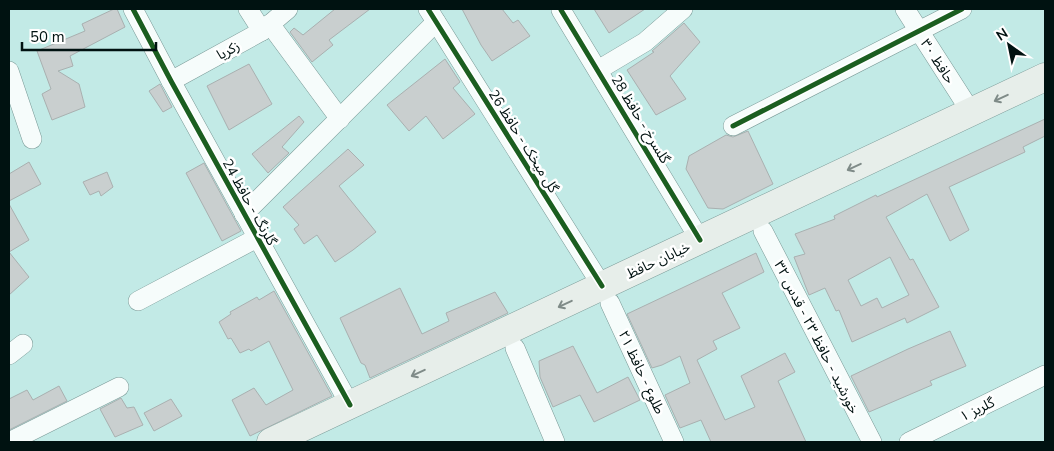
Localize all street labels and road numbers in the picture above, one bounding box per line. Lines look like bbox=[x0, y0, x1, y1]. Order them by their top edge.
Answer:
street label: حافظ ۳۰ bbox=[916, 35, 959, 87]
street label: زکریا bbox=[213, 36, 243, 64]
street label: گلسرخ - حافظ 28 bbox=[606, 71, 675, 168]
street label: گل میخک - حافظ 26 bbox=[484, 86, 563, 197]
street label: گلرنگ - حافظ 24 bbox=[218, 156, 281, 249]
street label: خیابان حافظ bbox=[623, 237, 693, 284]
street label: خورشید - حافظ ۲۳ - قدس ۳۲ bbox=[770, 257, 864, 417]
street label: طلوع - حافظ ۲۱ bbox=[613, 327, 669, 418]
street label: گلریز ۱ bbox=[957, 393, 998, 426]

